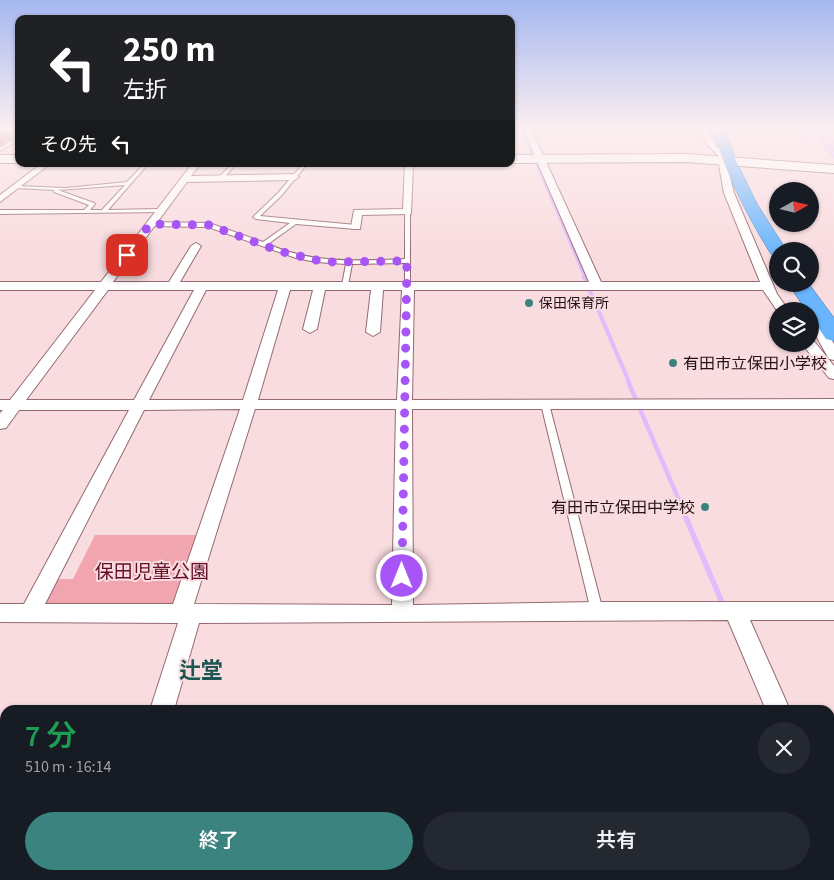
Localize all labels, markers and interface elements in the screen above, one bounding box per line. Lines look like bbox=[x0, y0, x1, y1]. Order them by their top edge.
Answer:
text: 250 m bbox=[123, 25, 215, 75]
icon: left bbox=[40, 35, 105, 100]
text: 左折 bbox=[123, 74, 167, 106]
icon: left bbox=[107, 130, 135, 158]
text: その先 bbox=[40, 132, 97, 159]
north arrow bbox=[769, 182, 819, 232]
map controls bbox=[769, 182, 819, 352]
pin bbox=[106, 234, 148, 276]
icon: arrive bbox=[113, 241, 141, 269]
button: search bbox=[769, 242, 819, 292]
place label: 保田保育所 bbox=[539, 294, 609, 314]
marker: 保田保育所 bbox=[523, 297, 535, 309]
button: layers bbox=[769, 302, 819, 352]
place label: 有田市立保田小学校 bbox=[683, 353, 827, 375]
marker: 有田市立保田小学校 bbox=[667, 357, 679, 369]
place label: 有田市立保田中学校 bbox=[551, 497, 695, 519]
marker: 有田市立保田中学校 bbox=[699, 501, 711, 513]
position arrow bbox=[375, 549, 427, 601]
park label: 保田児童公園 bbox=[95, 559, 209, 586]
district label: 辻堂 bbox=[179, 655, 223, 687]
text: 7 分 bbox=[25, 715, 76, 758]
button: close bbox=[758, 722, 810, 774]
text: 510 m · 16:14 bbox=[25, 756, 112, 778]
button: 終了 bbox=[25, 812, 413, 870]
button: 共有 bbox=[423, 812, 810, 870]

